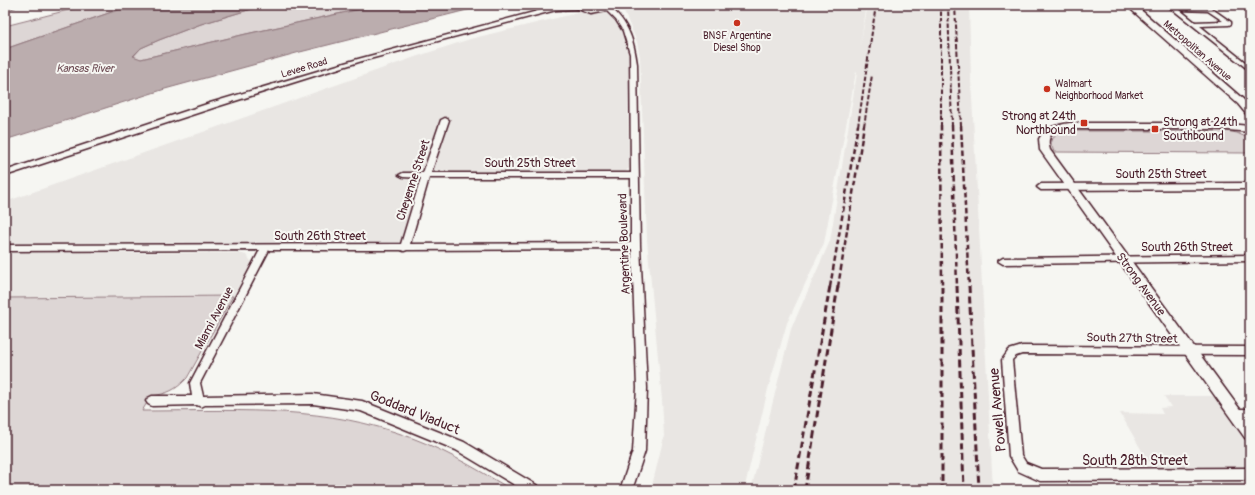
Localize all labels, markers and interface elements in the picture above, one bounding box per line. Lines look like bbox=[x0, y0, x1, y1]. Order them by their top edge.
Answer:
marker: BNSF Argentine Diesel Shop bbox=[732, 18, 742, 28]
street label: Metropolitan Avenue bbox=[1161, 18, 1234, 84]
place label: BNSF Argentine Diesel Shop bbox=[703, 30, 771, 54]
street label: Levee Road bbox=[280, 55, 329, 81]
water label: Kansas River bbox=[56, 62, 116, 75]
place label: Walmart Neighborhood Market bbox=[1055, 78, 1144, 102]
marker: Walmart Neighborhood Market bbox=[1042, 84, 1052, 94]
place label: Strong at 24th Northbound bbox=[1002, 109, 1076, 138]
place label: Strong at 24th Southbound bbox=[1163, 115, 1238, 144]
marker: Strong at 24th Northbound bbox=[1079, 118, 1089, 128]
marker: Strong at 24th Southbound bbox=[1150, 124, 1160, 134]
street label: Cheyenne Street bbox=[393, 138, 434, 223]
street label: South 25th Street bbox=[484, 156, 576, 171]
street label: South 25th Street bbox=[1115, 167, 1207, 182]
street label: Argentine Boulevard bbox=[615, 193, 634, 295]
street label: South 26th Street bbox=[274, 229, 366, 244]
street label: South 26th Street bbox=[1141, 240, 1233, 255]
street label: Strong Avenue bbox=[1113, 250, 1169, 319]
street label: Miami Avenue bbox=[192, 284, 237, 352]
street label: South 27th Street bbox=[1086, 330, 1178, 347]
street label: Powell Avenue bbox=[985, 367, 1010, 453]
street label: Goddard Viaduct bbox=[367, 387, 463, 438]
street label: South 28th Street bbox=[1082, 452, 1188, 469]

